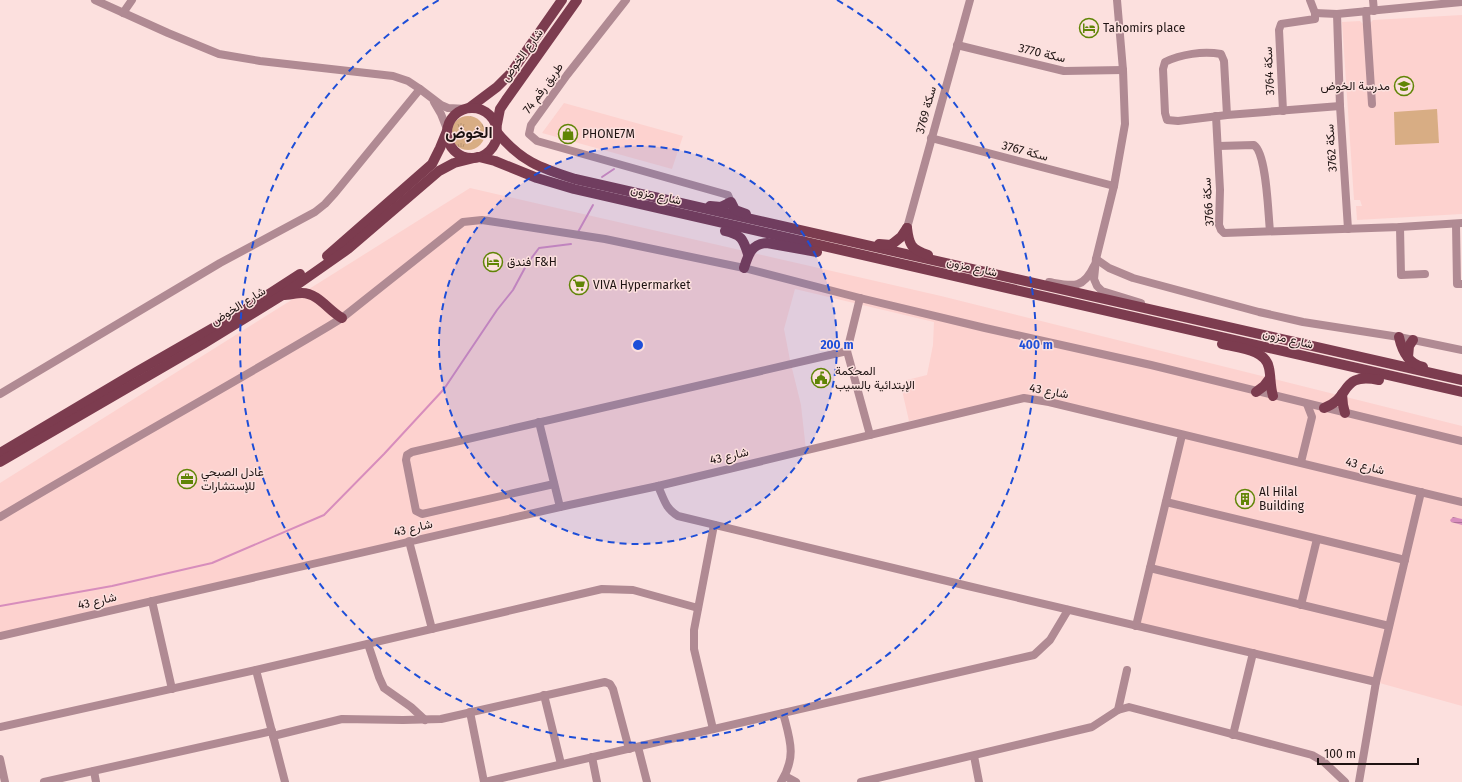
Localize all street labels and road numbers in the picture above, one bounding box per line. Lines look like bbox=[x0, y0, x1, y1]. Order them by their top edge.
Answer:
street label: شارع الخوض bbox=[498, 26, 548, 85]
street label: سكة 3770 bbox=[1017, 41, 1067, 65]
street label: سكة 3764 bbox=[1261, 46, 1277, 96]
street label: طريق رقم 74 bbox=[520, 60, 567, 117]
street label: سكة 3769 bbox=[913, 85, 939, 135]
street label: سكة 3762 bbox=[1322, 123, 1340, 173]
street label: سكة 3767 bbox=[1000, 138, 1050, 164]
street label: سكة 3766 bbox=[1199, 177, 1217, 227]
street label: شارع مزون bbox=[629, 182, 683, 210]
street label: شارع مزون bbox=[945, 254, 999, 282]
street label: شارع الخوض bbox=[208, 284, 269, 330]
street label: شارع مزون bbox=[1261, 326, 1315, 354]
street label: شارع 43 bbox=[1028, 381, 1070, 403]
street label: شارع 43 bbox=[708, 445, 750, 469]
street label: شارع 43 bbox=[1344, 454, 1386, 480]
street label: شارع 43 bbox=[392, 517, 434, 541]
street label: شارع 43 bbox=[76, 590, 118, 614]

